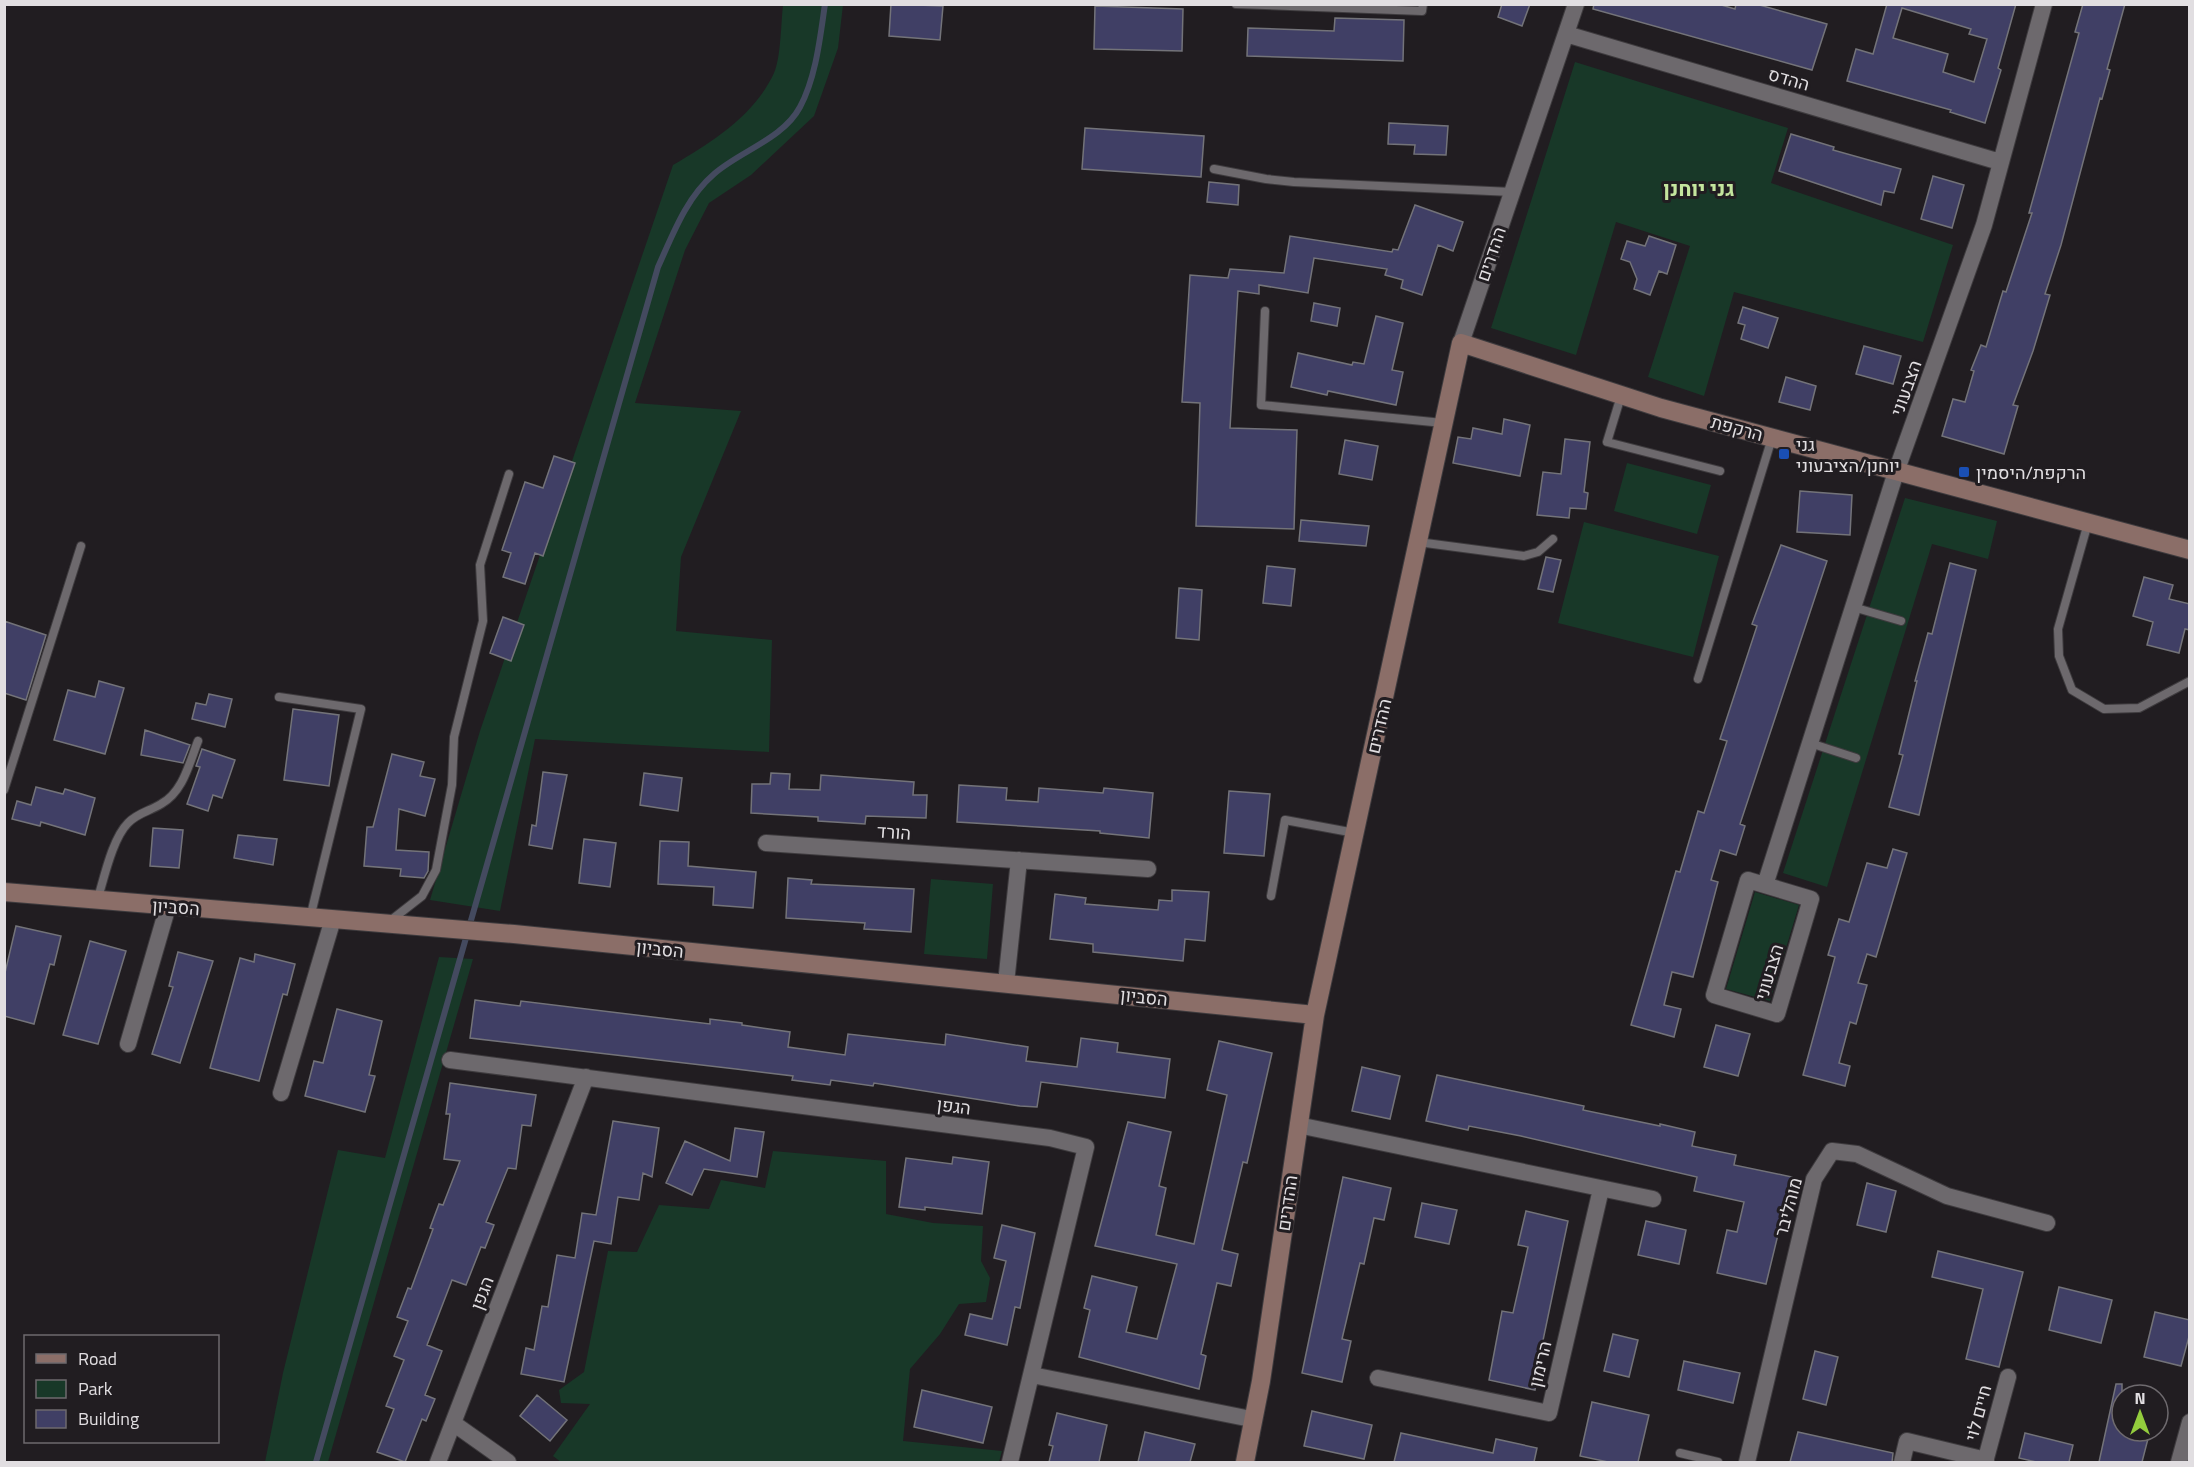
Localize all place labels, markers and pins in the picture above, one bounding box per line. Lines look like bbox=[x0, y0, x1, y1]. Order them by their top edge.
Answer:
place label: גני יוחנן/הציבעוני bbox=[1796, 431, 1900, 479]
marker: גני יוחנן/הציבעוני bbox=[1777, 447, 1791, 461]
place label: הרקפת/היסמין bbox=[1976, 459, 2086, 486]
marker: הרקפת/היסמין bbox=[1957, 465, 1971, 479]

